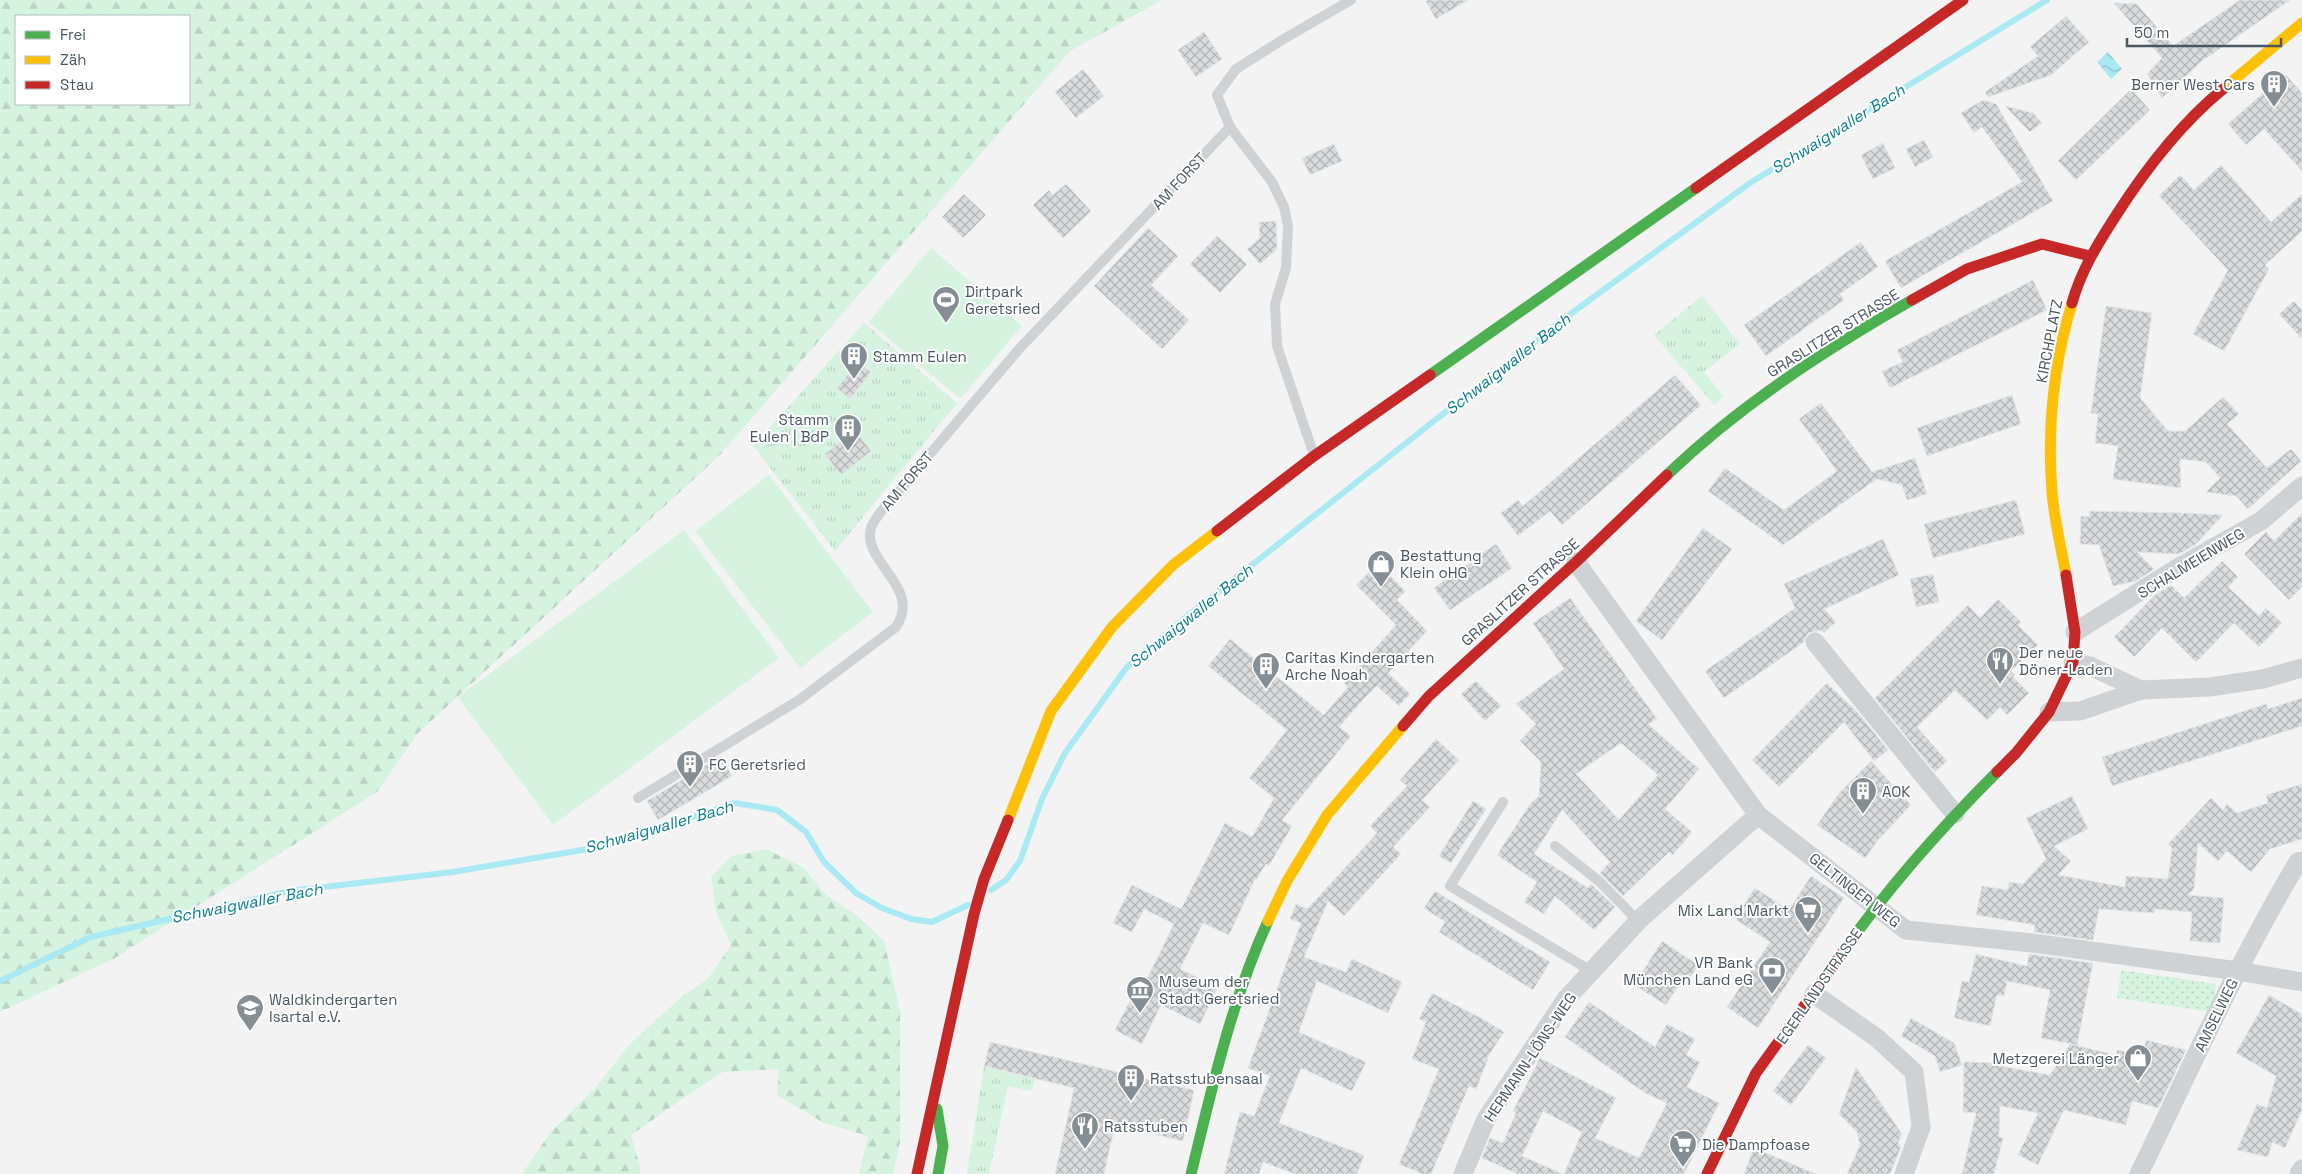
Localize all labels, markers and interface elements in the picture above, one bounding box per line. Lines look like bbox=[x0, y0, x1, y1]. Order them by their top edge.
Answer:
legend bbox=[15, 15, 190, 105]
scale bar bbox=[2127, 15, 2281, 47]
text: 50 m bbox=[2134, 23, 2169, 42]
text: Frei bbox=[60, 25, 86, 44]
text: Zäh bbox=[60, 50, 86, 69]
building icon: Berner West Cars bbox=[2259, 69, 2289, 108]
text: Stau bbox=[60, 75, 94, 94]
place label: Berner West Cars bbox=[2131, 75, 2255, 94]
water label: Schwaigwaller Bach bbox=[1767, 79, 1910, 179]
street label: AM FORST bbox=[1148, 148, 1210, 214]
place label: Dirtpark Geretsried bbox=[965, 282, 1040, 318]
sports icon: Dirtpark Geretsried bbox=[931, 285, 961, 324]
street label: GRASLITZER STRASSE bbox=[1763, 285, 1903, 381]
street label: KIRCHPLATZ bbox=[2032, 298, 2066, 384]
water label: Schwaigwaller Bach bbox=[1441, 308, 1576, 420]
building icon: Stamm Eulen bbox=[839, 341, 869, 380]
place label: Stamm Eulen bbox=[873, 347, 967, 366]
place label: Stamm Eulen | BdP bbox=[750, 410, 829, 446]
building icon: Stamm Eulen | BdP bbox=[833, 413, 863, 452]
street label: AM FORST bbox=[877, 447, 937, 514]
street label: SCHALMEIENWEG bbox=[2134, 524, 2248, 602]
street label: GRASLITZER STRASSE bbox=[1457, 534, 1583, 650]
place label: Bestattung Klein oHG bbox=[1400, 546, 1482, 582]
shop icon: Bestattung Klein oHG bbox=[1366, 549, 1396, 588]
water label: Schwaigwaller Bach bbox=[1125, 559, 1258, 672]
place label: Der neue Döner-Laden bbox=[2019, 643, 2113, 679]
restaurant icon: Der neue Döner-Laden bbox=[1985, 646, 2015, 685]
place label: Caritas Kindergarten Arche Noah bbox=[1285, 648, 1434, 684]
building icon: Caritas Kindergarten Arche Noah bbox=[1251, 651, 1281, 690]
building icon: FC Geretsried bbox=[675, 749, 705, 788]
place label: FC Geretsried bbox=[709, 755, 806, 774]
building icon: AOK bbox=[1848, 776, 1878, 815]
place label: AOK bbox=[1882, 782, 1911, 801]
water label: Schwaigwaller Bach bbox=[582, 795, 737, 858]
street label: GELTINGER WEG bbox=[1806, 848, 1904, 932]
water label: Schwaigwaller Bach bbox=[170, 878, 325, 928]
supermarket icon: Mix Land Markt bbox=[1793, 895, 1823, 934]
place label: Mix Land Markt bbox=[1678, 901, 1789, 920]
street label: EGERLANDSTRASSE bbox=[1772, 924, 1866, 1048]
place label: VR Bank München Land eG bbox=[1623, 953, 1753, 989]
bank icon: VR Bank München Land eG bbox=[1757, 956, 1787, 995]
place label: Museum der Stadt Geretsried bbox=[1159, 972, 1279, 1008]
museum icon: Museum der Stadt Geretsried bbox=[1125, 975, 1155, 1014]
street label: AMSELWEG bbox=[2190, 975, 2242, 1055]
street label: HERMANN-LÖNS-WEG bbox=[1480, 989, 1580, 1125]
place label: Waldkindergarten Isartal e.V. bbox=[269, 990, 397, 1026]
school or university icon: Waldkindergarten Isartal e.V. bbox=[235, 993, 265, 1032]
shop icon: Metzgerei Länger bbox=[2123, 1043, 2153, 1082]
place label: Metzgerei Länger bbox=[1993, 1049, 2119, 1068]
building icon: Ratsstubensaal bbox=[1116, 1063, 1146, 1102]
place label: Ratsstubensaal bbox=[1150, 1069, 1263, 1088]
restaurant icon: Ratsstuben bbox=[1070, 1111, 1100, 1150]
place label: Ratsstuben bbox=[1104, 1117, 1188, 1136]
supermarket icon: Die Dampfoase bbox=[1668, 1129, 1698, 1168]
place label: Die Dampfoase bbox=[1702, 1135, 1810, 1154]

